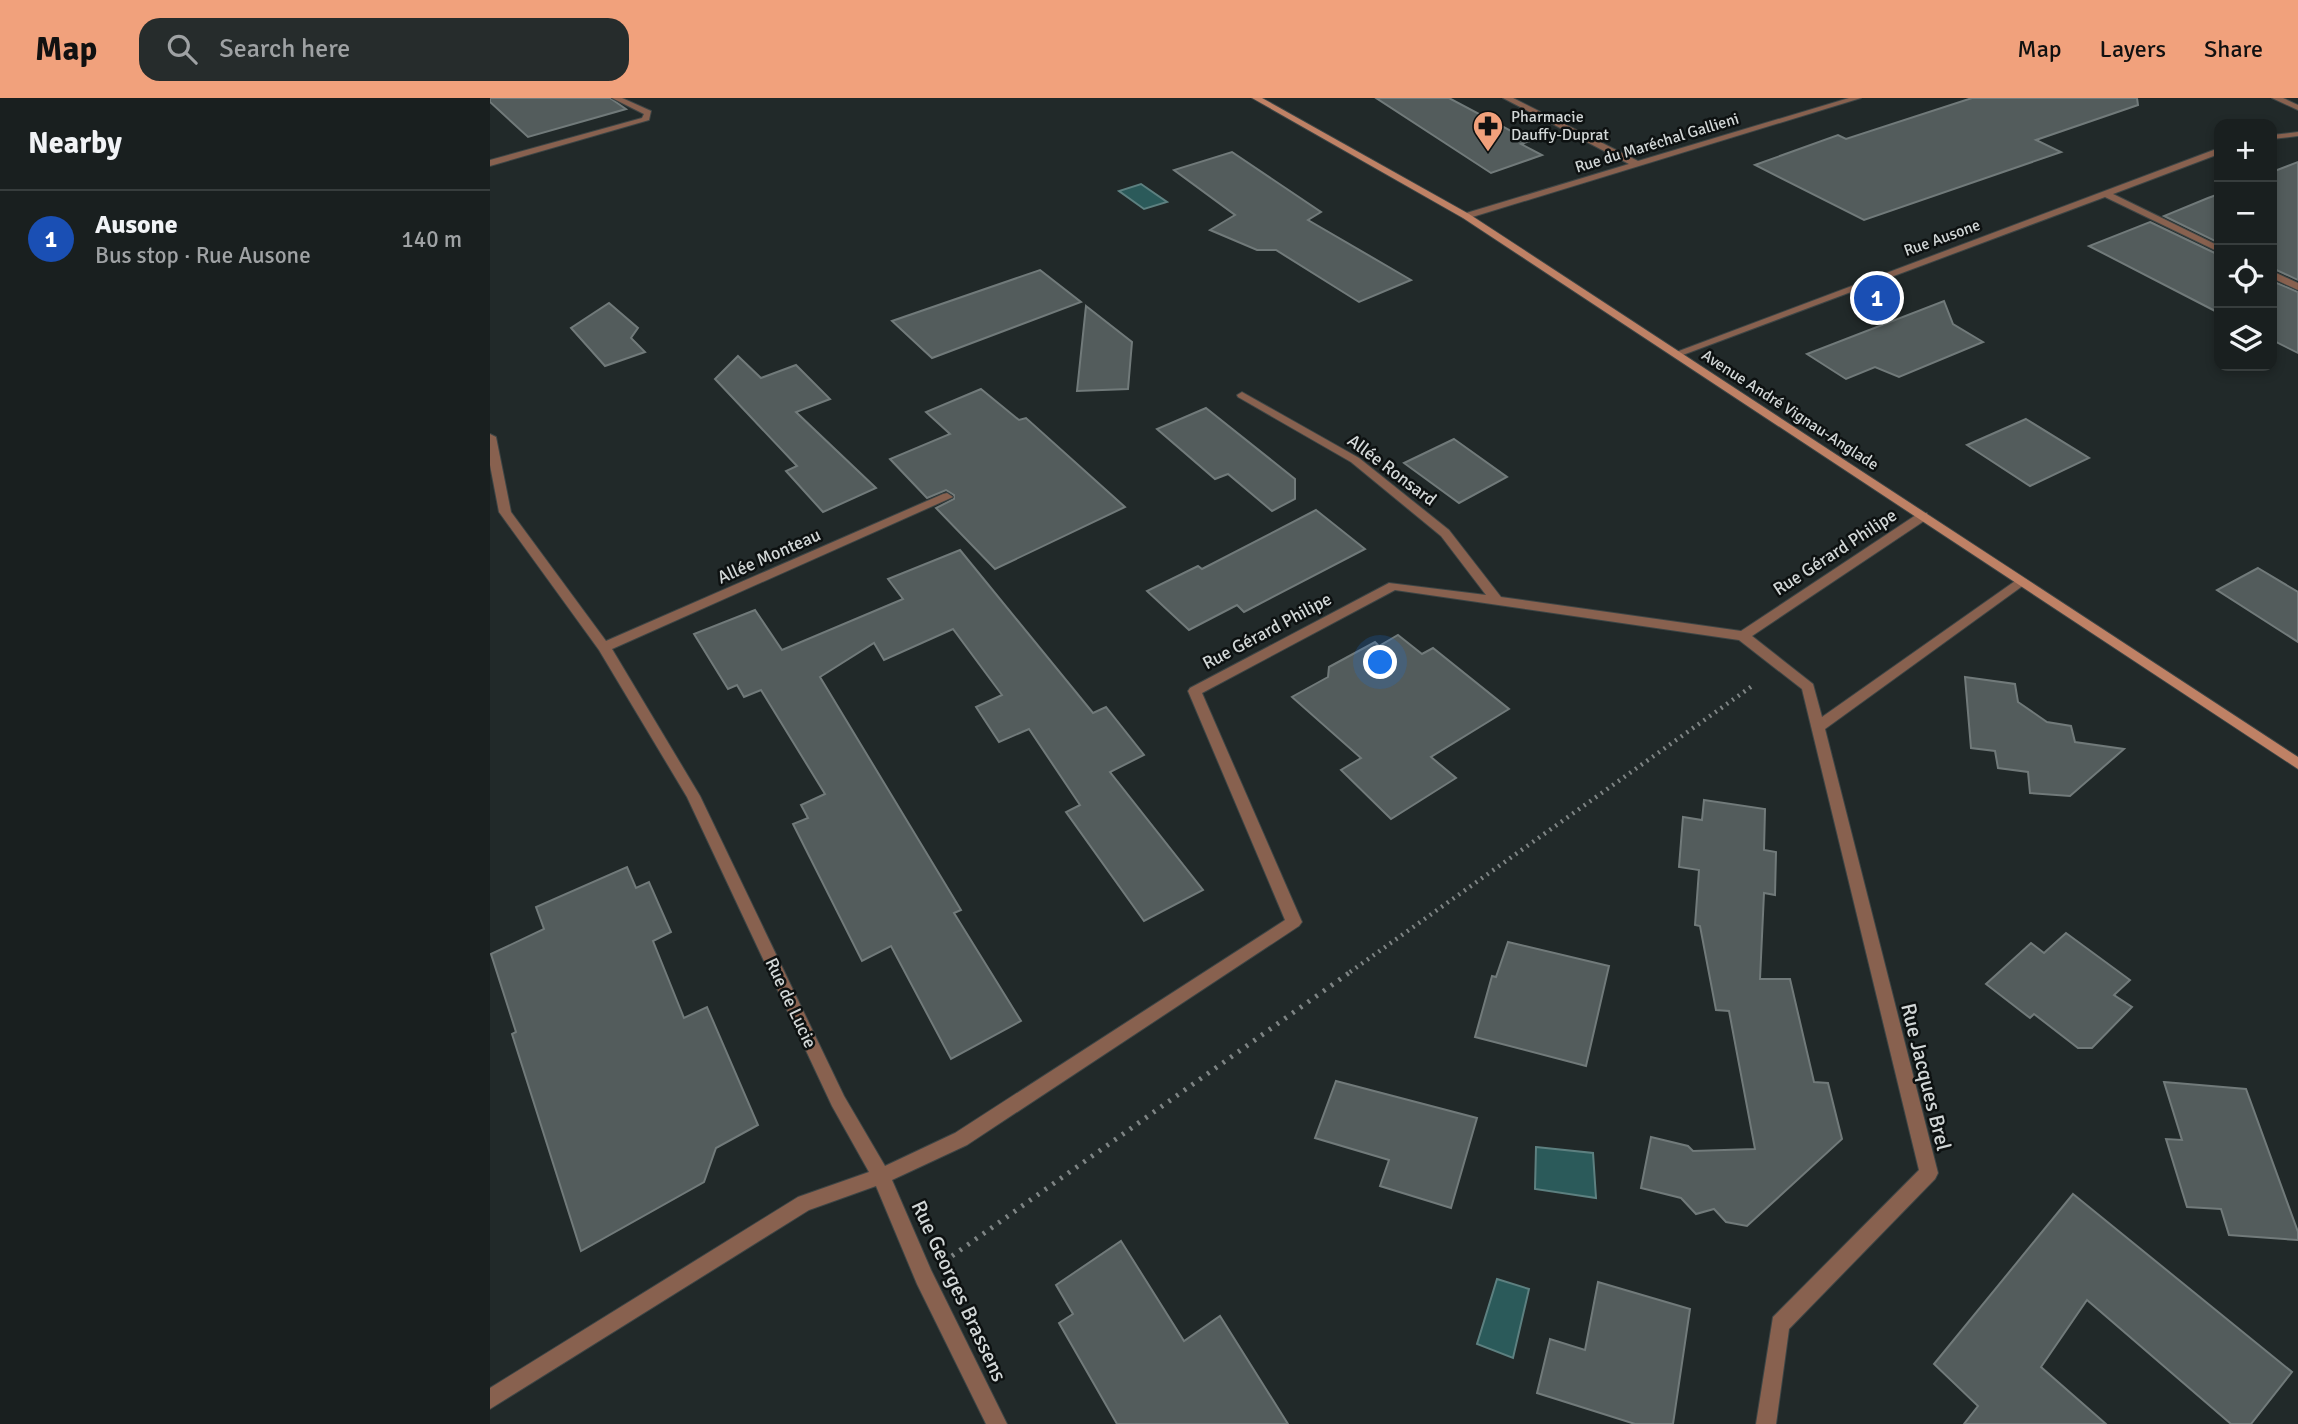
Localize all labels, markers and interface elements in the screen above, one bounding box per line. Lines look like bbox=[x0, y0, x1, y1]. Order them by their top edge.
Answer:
search box bbox=[139, 18, 629, 81]
text: Map bbox=[35, 29, 97, 70]
icon: search bbox=[163, 30, 201, 68]
text: Search here bbox=[219, 33, 350, 65]
text: Map bbox=[2017, 34, 2062, 64]
text: Layers bbox=[2100, 34, 2166, 64]
text: Share bbox=[2204, 34, 2263, 64]
place label: Pharmacie Dauffy-Duprat bbox=[1511, 107, 1609, 145]
pharmacy icon: Pharmacie Dauffy-Duprat bbox=[1471, 109, 1505, 153]
street label: Rue du Maréchal Gallieni bbox=[1573, 109, 1741, 177]
map controls bbox=[2214, 119, 2277, 371]
button: + bbox=[2214, 119, 2277, 182]
text: Nearby bbox=[28, 125, 122, 162]
button: − bbox=[2214, 182, 2277, 245]
text: Ausone bbox=[95, 209, 178, 241]
street label: Rue Ausone bbox=[1901, 215, 1983, 261]
text: 1 bbox=[45, 225, 57, 254]
text: 140 m bbox=[401, 225, 462, 254]
text: Bus stop · Rue Ausone bbox=[95, 241, 311, 270]
button: locate bbox=[2214, 245, 2277, 308]
pin: 1 bbox=[1854, 272, 1900, 324]
button: layers bbox=[2214, 308, 2277, 371]
street label: Avenue André Vignau-Anglade bbox=[1698, 345, 1882, 475]
street label: Allée Ronsard bbox=[1343, 429, 1441, 511]
street label: Rue Gérard Philipe bbox=[1769, 504, 1901, 600]
street label: Allée Monteau bbox=[714, 523, 824, 589]
street label: Rue Gérard Philipe bbox=[1199, 588, 1335, 674]
your location bbox=[1363, 645, 1397, 679]
street label: Rue de Lucie bbox=[761, 954, 821, 1052]
street label: Rue Jacques Brel bbox=[1895, 1000, 1957, 1154]
street label: Rue Georges Brassens bbox=[906, 1196, 1012, 1386]

